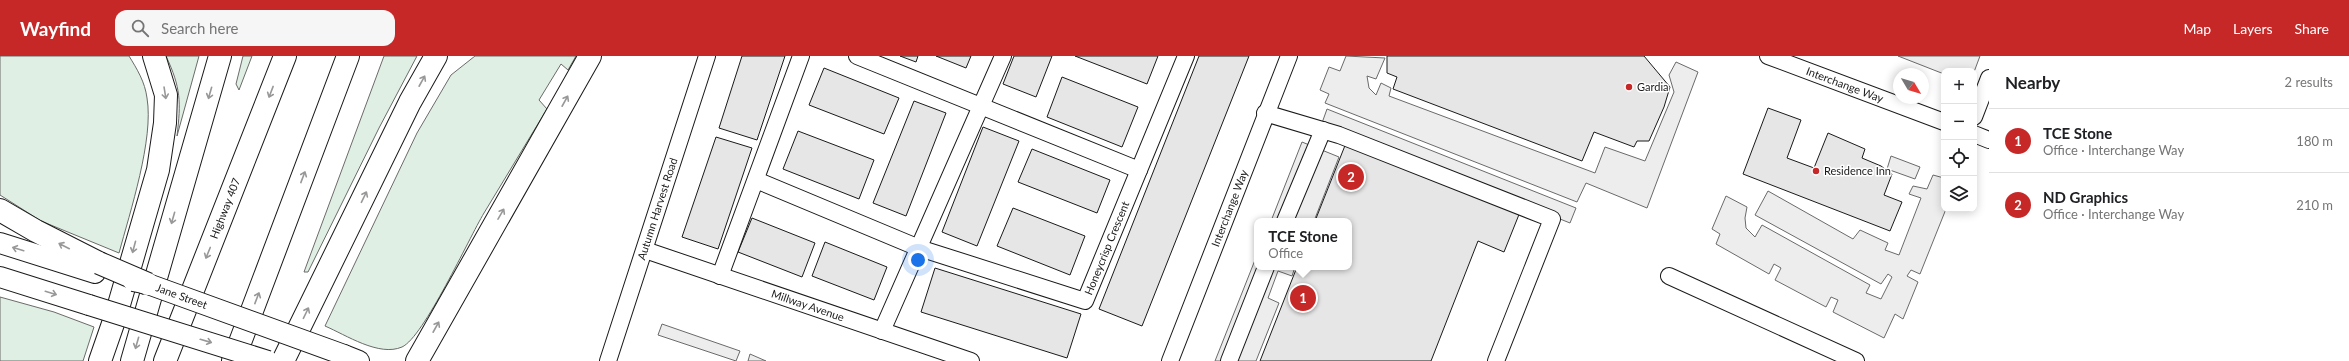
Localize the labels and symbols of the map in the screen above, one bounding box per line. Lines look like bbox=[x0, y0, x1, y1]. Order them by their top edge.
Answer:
street label: Interchange Way bbox=[1805, 64, 1886, 105]
north arrow bbox=[1893, 68, 1929, 104]
one-way arrow bbox=[419, 75, 427, 87]
place label: Gardia bbox=[1637, 80, 1669, 93]
marker: Gardia bbox=[1624, 82, 1634, 92]
one-way arrow bbox=[161, 86, 169, 99]
one-way arrow bbox=[266, 86, 274, 98]
one-way arrow bbox=[206, 87, 213, 100]
one-way arrow bbox=[562, 95, 570, 107]
street label: Autumn Harvest Road bbox=[634, 156, 680, 261]
pin: 2 bbox=[1338, 162, 1364, 192]
place label: Residence Inn bbox=[1824, 164, 1891, 177]
marker: Residence Inn bbox=[1811, 166, 1821, 176]
street label: Interchange Way bbox=[1208, 167, 1250, 248]
one-way arrow bbox=[299, 171, 307, 183]
street label: Highway 407 bbox=[207, 176, 242, 240]
one-way arrow bbox=[361, 191, 368, 203]
street label: Honeycrisp Crescent bbox=[1081, 199, 1131, 297]
one-way arrow bbox=[497, 208, 505, 220]
one-way arrow bbox=[169, 212, 176, 225]
one-way arrow bbox=[130, 240, 138, 253]
one-way arrow bbox=[58, 242, 70, 249]
one-way arrow bbox=[12, 245, 25, 252]
one-way arrow bbox=[204, 246, 212, 258]
your location bbox=[908, 250, 928, 270]
street label: Jane Street bbox=[154, 280, 209, 311]
pin: 1 bbox=[1290, 283, 1316, 313]
street label: Millway Avenue bbox=[770, 287, 846, 323]
one-way arrow bbox=[44, 290, 57, 297]
one-way arrow bbox=[253, 293, 261, 305]
one-way arrow bbox=[303, 308, 311, 320]
one-way arrow bbox=[433, 321, 441, 333]
one-way arrow bbox=[133, 336, 140, 349]
one-way arrow bbox=[200, 338, 213, 345]

